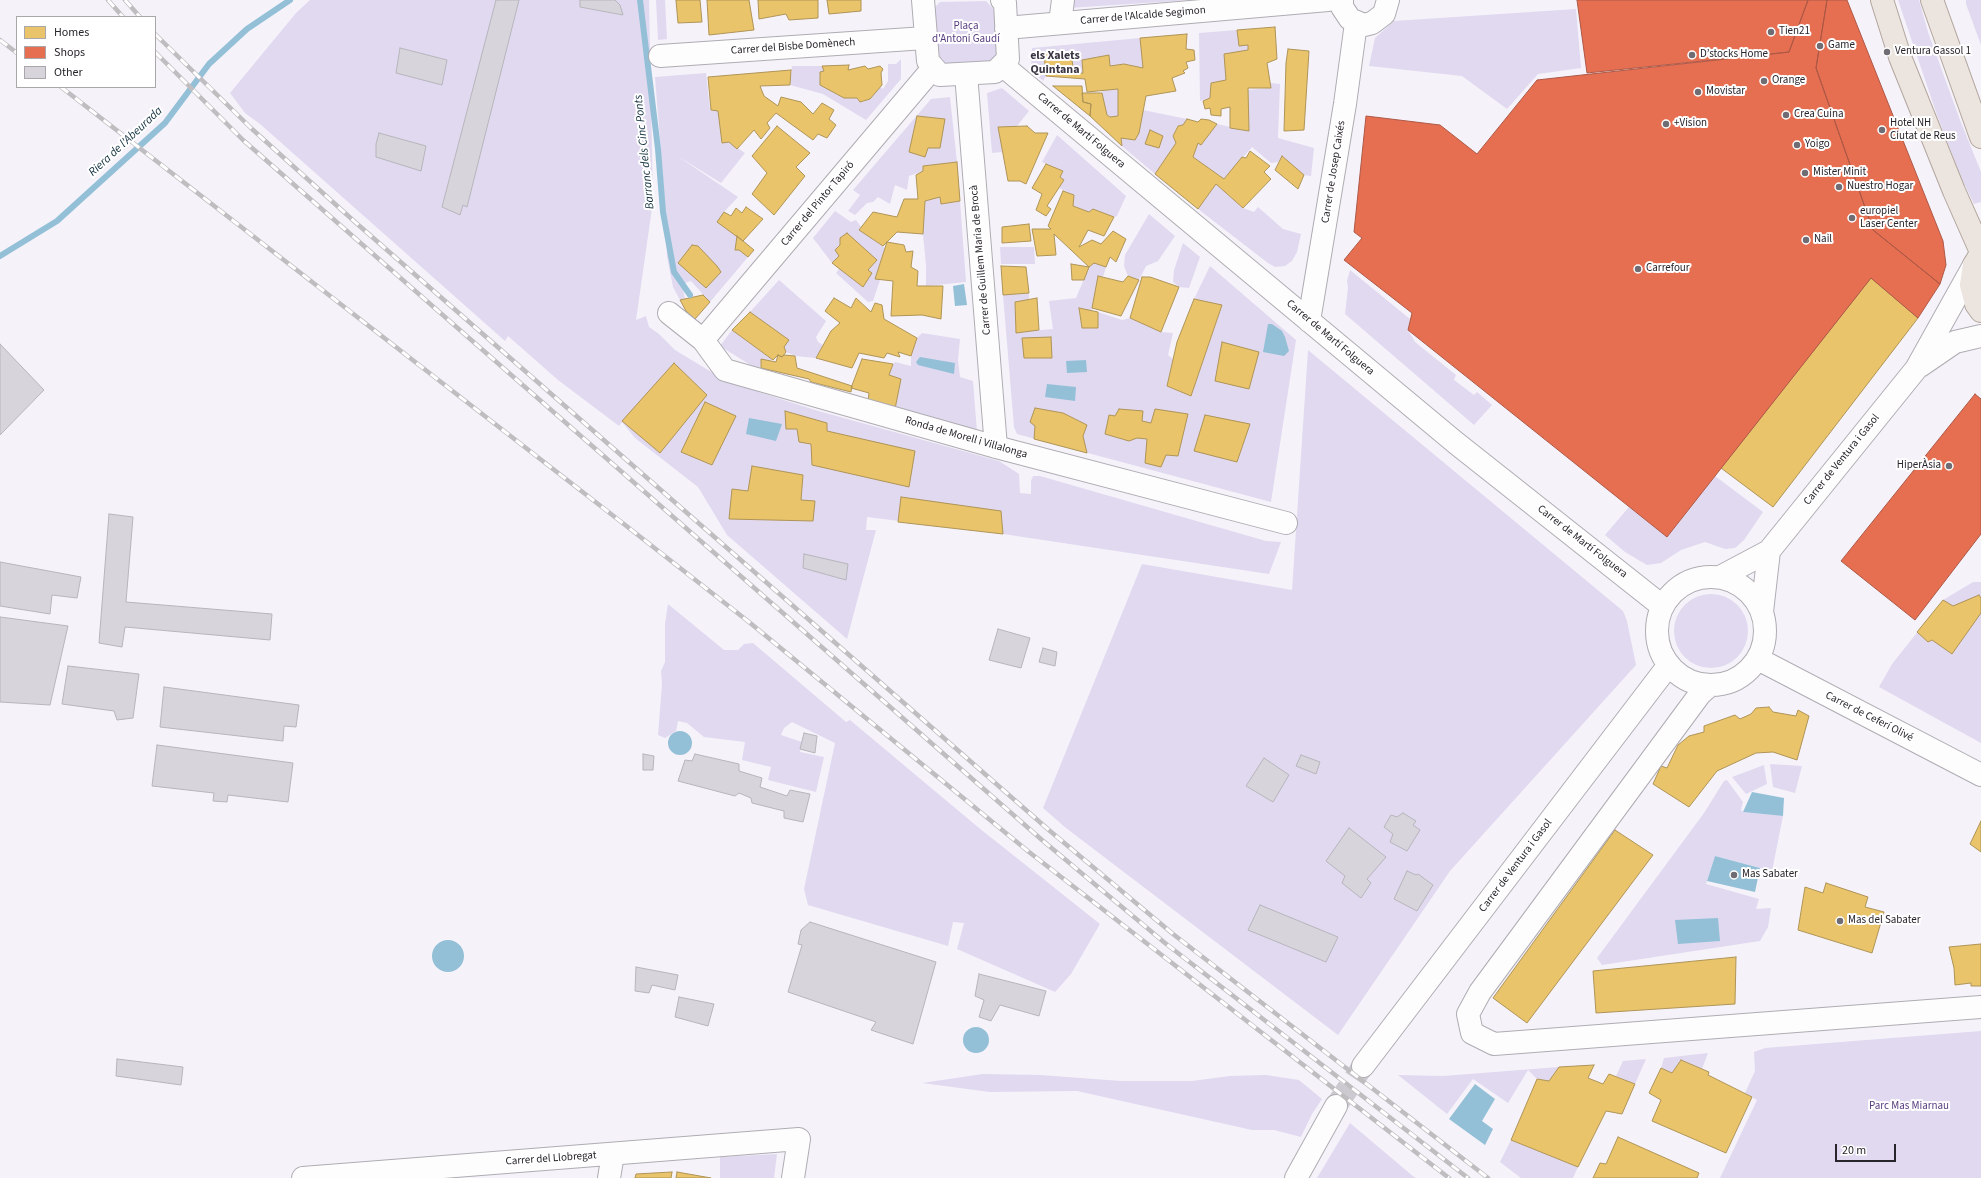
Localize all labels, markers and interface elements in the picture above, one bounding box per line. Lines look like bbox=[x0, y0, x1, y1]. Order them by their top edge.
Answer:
street label: Carrer de l'Alcalde Segimon bbox=[1080, 4, 1206, 28]
legend bbox=[16, 16, 156, 88]
park label: Plaça d'Antoni Gaudí bbox=[932, 20, 1000, 46]
text: Homes bbox=[54, 24, 89, 41]
place label: Tien21 bbox=[1779, 25, 1810, 39]
marker: Tien21 bbox=[1766, 27, 1776, 37]
street label: Carrer del Bisbe Domènech bbox=[730, 36, 856, 58]
place label: Game bbox=[1828, 39, 1855, 53]
marker: Game bbox=[1815, 41, 1825, 51]
text: Shops bbox=[54, 44, 85, 61]
place label: Ventura Gassol 1 bbox=[1895, 45, 1971, 59]
marker: Ventura Gassol 1 bbox=[1882, 47, 1892, 57]
place label: D’stocks Home bbox=[1700, 48, 1768, 62]
district label: els Xalets Quintana bbox=[1030, 49, 1080, 77]
marker: D’stocks Home bbox=[1687, 50, 1697, 60]
text: Other bbox=[54, 64, 83, 81]
place label: Orange bbox=[1772, 74, 1805, 88]
marker: Orange bbox=[1759, 76, 1769, 86]
place label: Movistar bbox=[1706, 85, 1745, 99]
marker: Movistar bbox=[1693, 87, 1703, 97]
street label: Carrer de Martí Folguera bbox=[1034, 90, 1128, 172]
water label: Barranc dels Cinc Ponts bbox=[632, 94, 658, 210]
water label: Riera de l'Abeurada bbox=[86, 104, 166, 180]
place label: Crea Cuina bbox=[1794, 108, 1843, 122]
marker: Crea Cuina bbox=[1781, 110, 1791, 120]
place label: +Vision bbox=[1674, 117, 1707, 131]
place label: Hotel NH Ciutat de Reus bbox=[1890, 117, 1956, 143]
marker: +Vision bbox=[1661, 119, 1671, 129]
street label: Carrer de Josep Caixés bbox=[1319, 120, 1349, 224]
marker: Hotel NH Ciutat de Reus bbox=[1877, 125, 1887, 135]
place label: Yoigo bbox=[1805, 138, 1830, 152]
marker: Yoigo bbox=[1792, 140, 1802, 150]
street label: Carrer del Pintor Tapiró bbox=[779, 159, 857, 249]
place label: Mister Minit bbox=[1813, 166, 1866, 180]
marker: Mister Minit bbox=[1800, 168, 1810, 178]
place label: Nuestro Hogar bbox=[1847, 180, 1913, 194]
marker: Nuestro Hogar bbox=[1834, 182, 1844, 192]
street label: Carrer de Guillem Maria de Brocà bbox=[968, 184, 994, 336]
place label: europiel Laser Center bbox=[1860, 205, 1918, 231]
marker: europiel Laser Center bbox=[1847, 213, 1857, 223]
place label: Nail bbox=[1814, 233, 1832, 247]
marker: Nail bbox=[1801, 235, 1811, 245]
place label: Carrefour bbox=[1646, 262, 1690, 276]
marker: Carrefour bbox=[1633, 264, 1643, 274]
street label: Carrer de Martí Folguera bbox=[1283, 297, 1377, 379]
street label: Carrer de Ventura i Gasol bbox=[1801, 412, 1883, 508]
street label: Ronda de Morell i Villalonga bbox=[903, 414, 1029, 462]
place label: HiperÀsia bbox=[1897, 459, 1941, 473]
marker: HiperÀsia bbox=[1944, 461, 1954, 471]
street label: Carrer de Martí Folguera bbox=[1534, 503, 1630, 581]
street label: Carrer de Ceferí Olivé bbox=[1823, 689, 1915, 745]
street label: Carrer de Ventura i Gasol bbox=[1477, 817, 1555, 915]
place label: Mas Sabater bbox=[1742, 868, 1798, 882]
marker: Mas Sabater bbox=[1729, 870, 1739, 880]
place label: Mas del Sabater bbox=[1848, 914, 1920, 928]
marker: Mas del Sabater bbox=[1835, 916, 1845, 926]
park label: Parc Mas Miarnau bbox=[1869, 1100, 1949, 1114]
scale bar bbox=[1837, 1136, 1898, 1162]
text: 20 m bbox=[1842, 1142, 1866, 1159]
street label: Carrer del Llobregat bbox=[505, 1149, 597, 1169]

